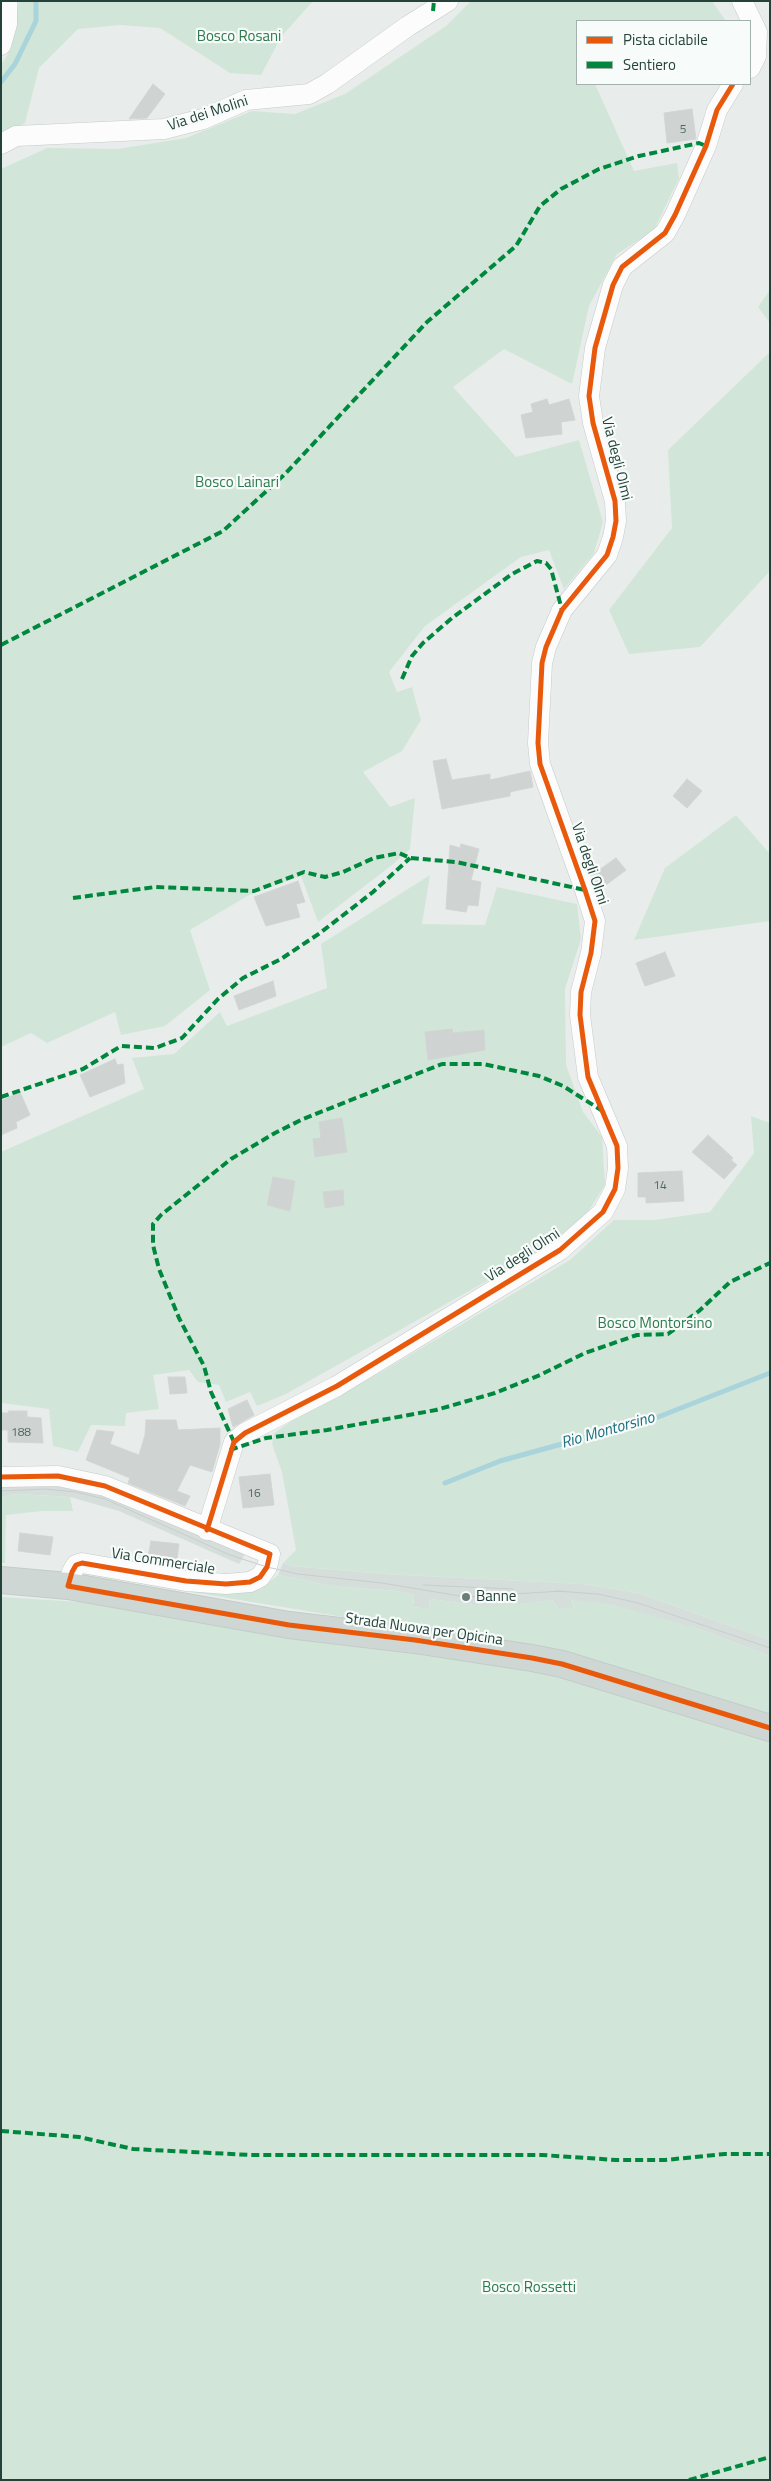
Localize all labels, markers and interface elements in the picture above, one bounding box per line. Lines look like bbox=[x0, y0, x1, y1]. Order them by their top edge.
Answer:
legend bbox=[576, 20, 751, 85]
park label: Bosco Rosani bbox=[197, 28, 281, 46]
text: Pista ciclabile bbox=[623, 28, 708, 51]
text: Sentiero bbox=[623, 53, 676, 76]
street label: Via dei Molini bbox=[166, 93, 250, 135]
house number: 5 bbox=[680, 123, 686, 137]
street label: Via degli Olmi bbox=[597, 415, 635, 503]
park label: Bosco Lainari bbox=[195, 474, 279, 492]
street label: Via degli Olmi bbox=[567, 821, 611, 907]
house number: 14 bbox=[653, 1179, 667, 1193]
street label: Via degli Olmi bbox=[482, 1225, 564, 1287]
park label: Bosco Montorsino bbox=[598, 1315, 712, 1333]
water label: Rio Montorsino bbox=[559, 1409, 657, 1453]
house number: 188 bbox=[11, 1426, 31, 1440]
house number: 16 bbox=[247, 1487, 261, 1501]
street label: Via Commerciale bbox=[110, 1545, 216, 1579]
place label: Banne bbox=[476, 1588, 516, 1606]
marker: Banne bbox=[460, 1591, 472, 1603]
street label: Strada Nuova per Opicina bbox=[344, 1610, 504, 1650]
park label: Bosco Rossetti bbox=[482, 2279, 576, 2297]

